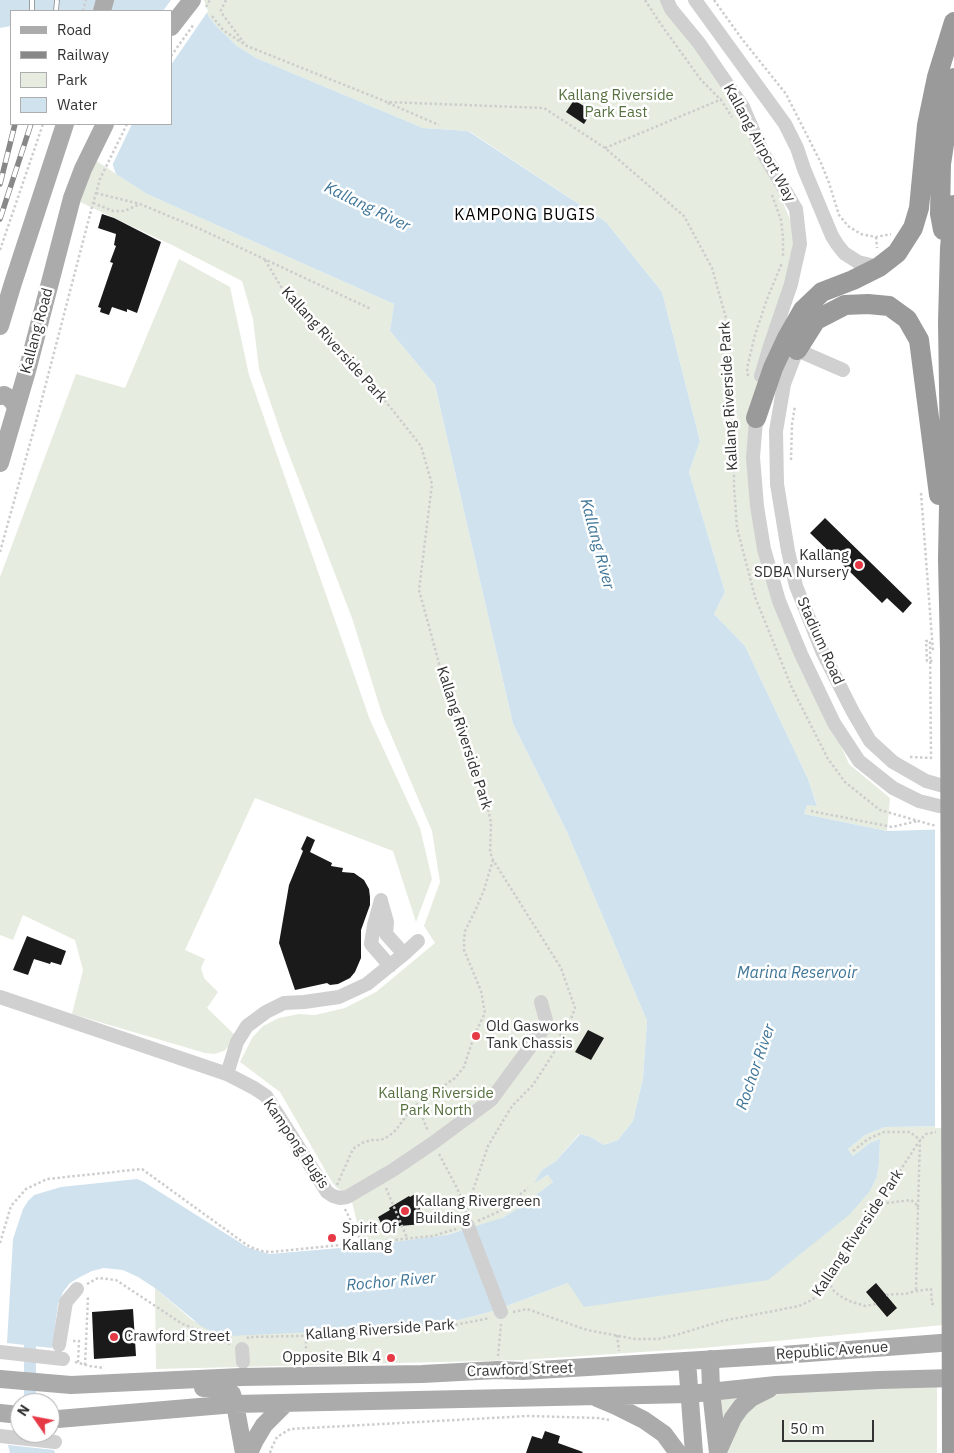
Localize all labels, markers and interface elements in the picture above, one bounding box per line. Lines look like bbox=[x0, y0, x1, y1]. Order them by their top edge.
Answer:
legend bbox=[10, 10, 172, 125]
text: Road bbox=[57, 20, 92, 39]
text: Railway bbox=[57, 45, 109, 64]
text: Park bbox=[57, 70, 87, 89]
street label: Kallang Airport Way bbox=[719, 81, 799, 205]
park label: Kallang Riverside Park East bbox=[558, 87, 674, 122]
text: Water bbox=[57, 95, 97, 114]
water label: Kallang River bbox=[321, 178, 413, 236]
district label: KAMPONG BUGIS bbox=[453, 205, 597, 225]
street label: Kallang Riverside Park bbox=[277, 283, 391, 407]
street label: Kallang Road bbox=[17, 286, 57, 376]
street label: Kallang Riverside Park bbox=[716, 321, 742, 471]
water label: Kallang River bbox=[576, 497, 618, 591]
place label: Kallang SDBA Nursery bbox=[754, 547, 849, 582]
marker: Kallang SDBA Nursery bbox=[853, 559, 865, 571]
street label: Stadium Road bbox=[793, 594, 847, 688]
street label: Kallang Riverside Park bbox=[432, 664, 496, 812]
water label: Marina Reservoir bbox=[737, 963, 857, 983]
place label: Old Gasworks Tank Chassis bbox=[486, 1018, 579, 1053]
water label: Rochor River bbox=[732, 1022, 780, 1112]
marker: Old Gasworks Tank Chassis bbox=[470, 1030, 482, 1042]
park label: Kallang Riverside Park North bbox=[378, 1085, 494, 1120]
street label: Kampong Bugis bbox=[259, 1096, 333, 1192]
street label: Kallang Riverside Park bbox=[809, 1166, 907, 1300]
place label: Kallang Rivergreen Building bbox=[415, 1193, 541, 1228]
marker: Kallang Rivergreen Building bbox=[399, 1205, 411, 1217]
place label: Spirit Of Kallang bbox=[342, 1220, 397, 1255]
marker: Spirit Of Kallang bbox=[326, 1232, 338, 1244]
water label: Rochor River bbox=[346, 1269, 436, 1295]
street label: Kallang Riverside Park bbox=[305, 1316, 455, 1344]
place label: Crawford Street bbox=[124, 1328, 230, 1346]
marker: Crawford Street bbox=[108, 1331, 120, 1343]
street label: Republic Avenue bbox=[775, 1338, 889, 1364]
place label: Opposite Blk 4 bbox=[282, 1349, 381, 1367]
marker: Opposite Blk 4 bbox=[385, 1352, 397, 1364]
street label: Crawford Street bbox=[467, 1359, 573, 1381]
north arrow bbox=[10, 1393, 60, 1443]
text: N bbox=[13, 1401, 34, 1420]
scale bar bbox=[784, 1410, 876, 1442]
text: 50 m bbox=[790, 1419, 825, 1438]

